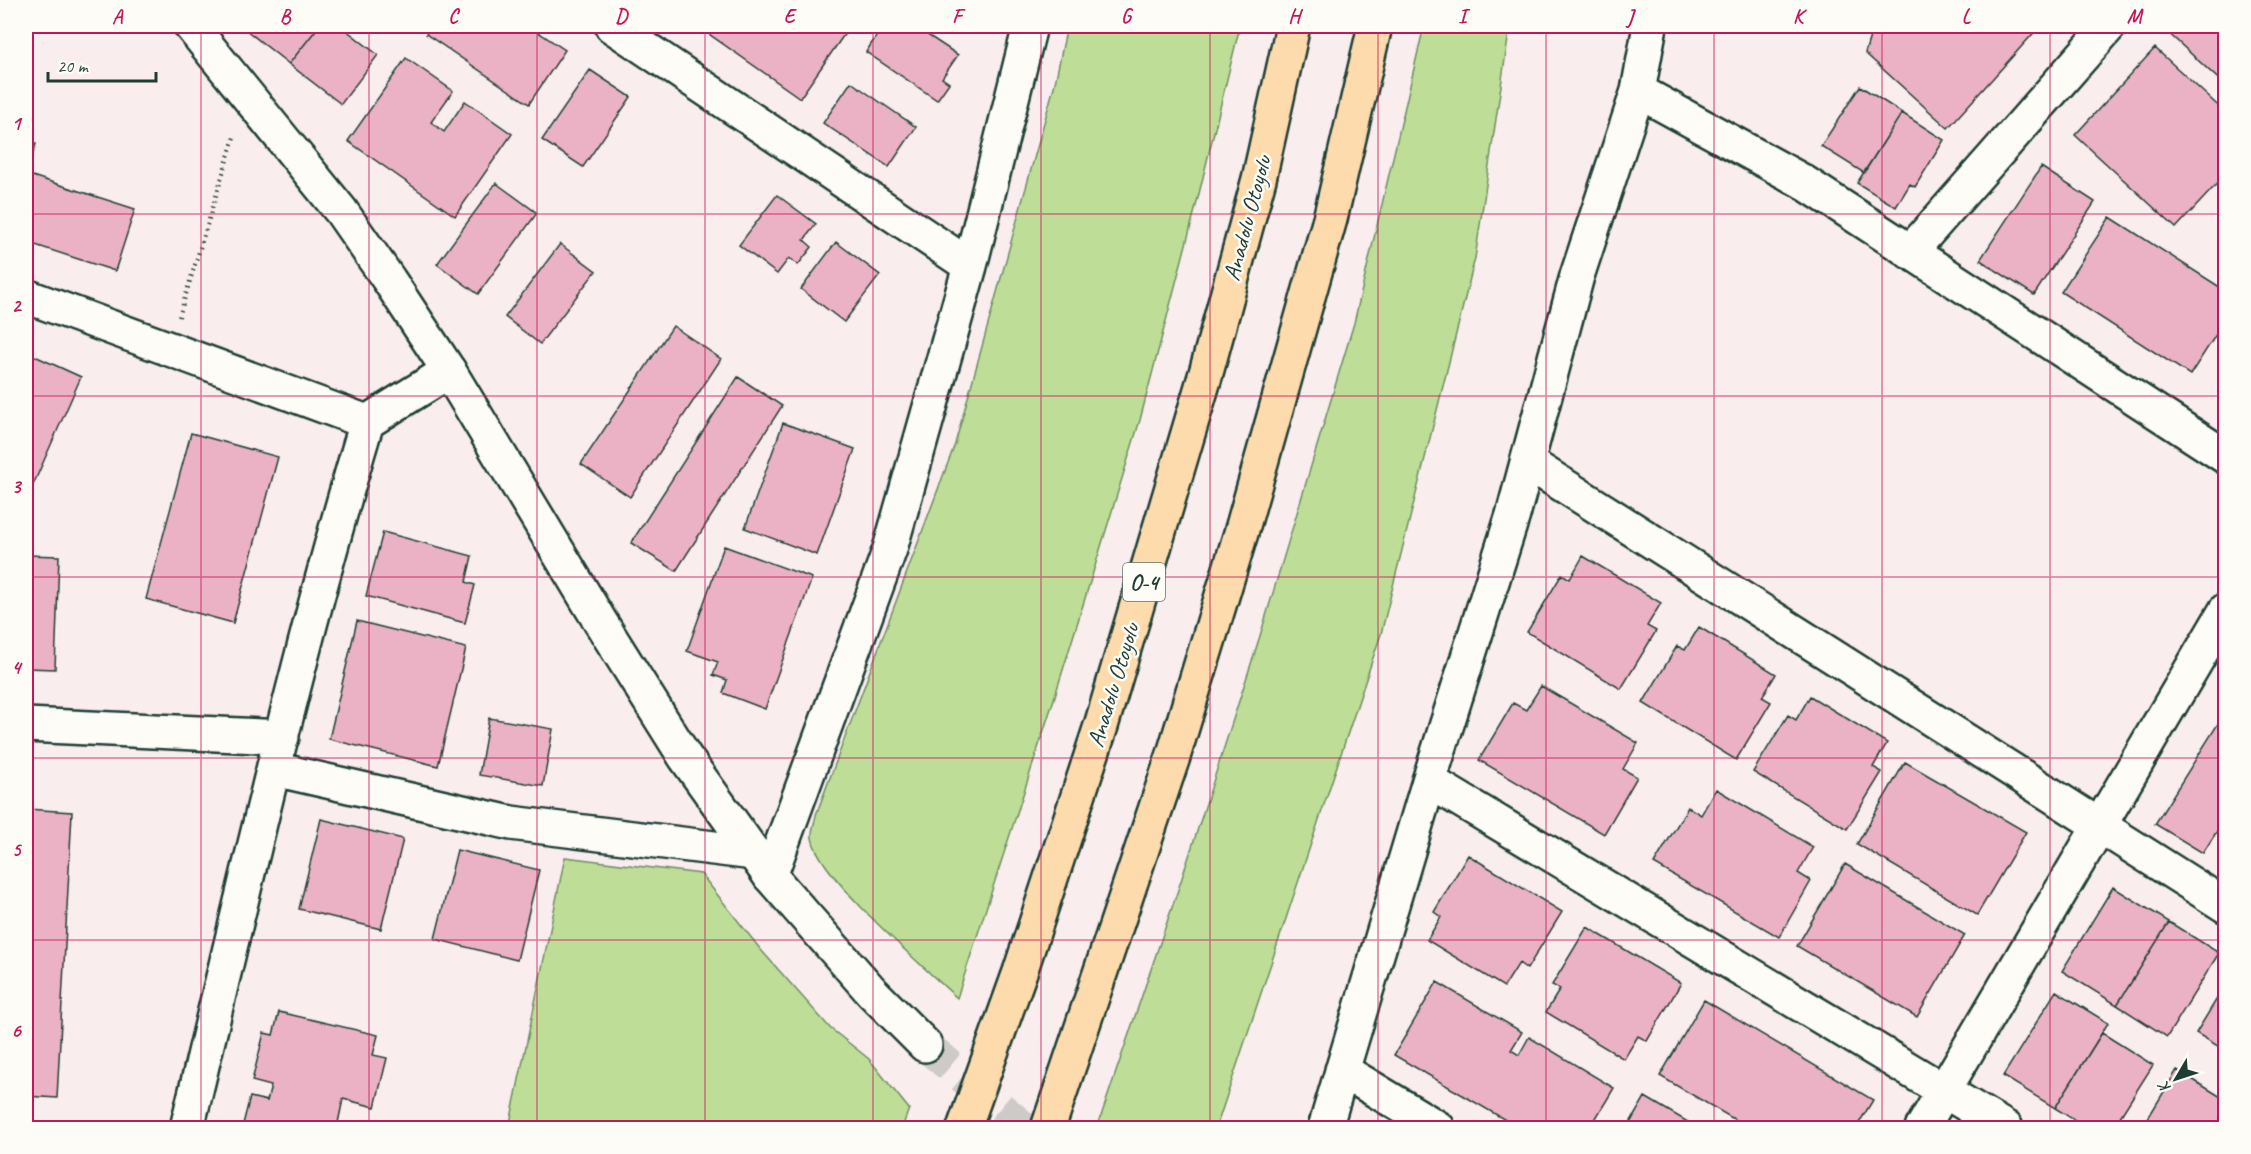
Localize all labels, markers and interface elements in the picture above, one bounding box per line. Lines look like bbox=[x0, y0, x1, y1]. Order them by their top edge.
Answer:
text: A bbox=[112, 4, 124, 29]
text: B bbox=[280, 4, 292, 29]
text: C bbox=[448, 4, 460, 29]
text: D bbox=[615, 4, 629, 29]
text: E bbox=[784, 4, 798, 29]
text: F bbox=[952, 4, 966, 29]
text: G bbox=[1121, 4, 1134, 29]
text: H bbox=[1288, 4, 1303, 29]
text: I bbox=[1458, 4, 1471, 29]
text: J bbox=[1625, 4, 1637, 29]
text: K bbox=[1793, 4, 1807, 29]
text: L bbox=[1962, 4, 1972, 29]
text: M bbox=[2127, 4, 2144, 29]
scale bar bbox=[48, 45, 156, 83]
text: 20 m bbox=[57, 55, 90, 77]
text: 1 bbox=[12, 111, 23, 136]
street label: Anadolu Otoyolu bbox=[1216, 150, 1279, 284]
text: 2 bbox=[12, 293, 23, 318]
text: 3 bbox=[12, 474, 23, 499]
road number: O-4 bbox=[1123, 563, 1165, 601]
street label: Anadolu Otoyolu bbox=[1080, 617, 1147, 751]
text: 4 bbox=[12, 655, 24, 680]
text: 5 bbox=[12, 837, 23, 862]
text: 6 bbox=[11, 1018, 22, 1043]
north arrow bbox=[2146, 1049, 2206, 1109]
text: K bbox=[2152, 1075, 2175, 1097]

